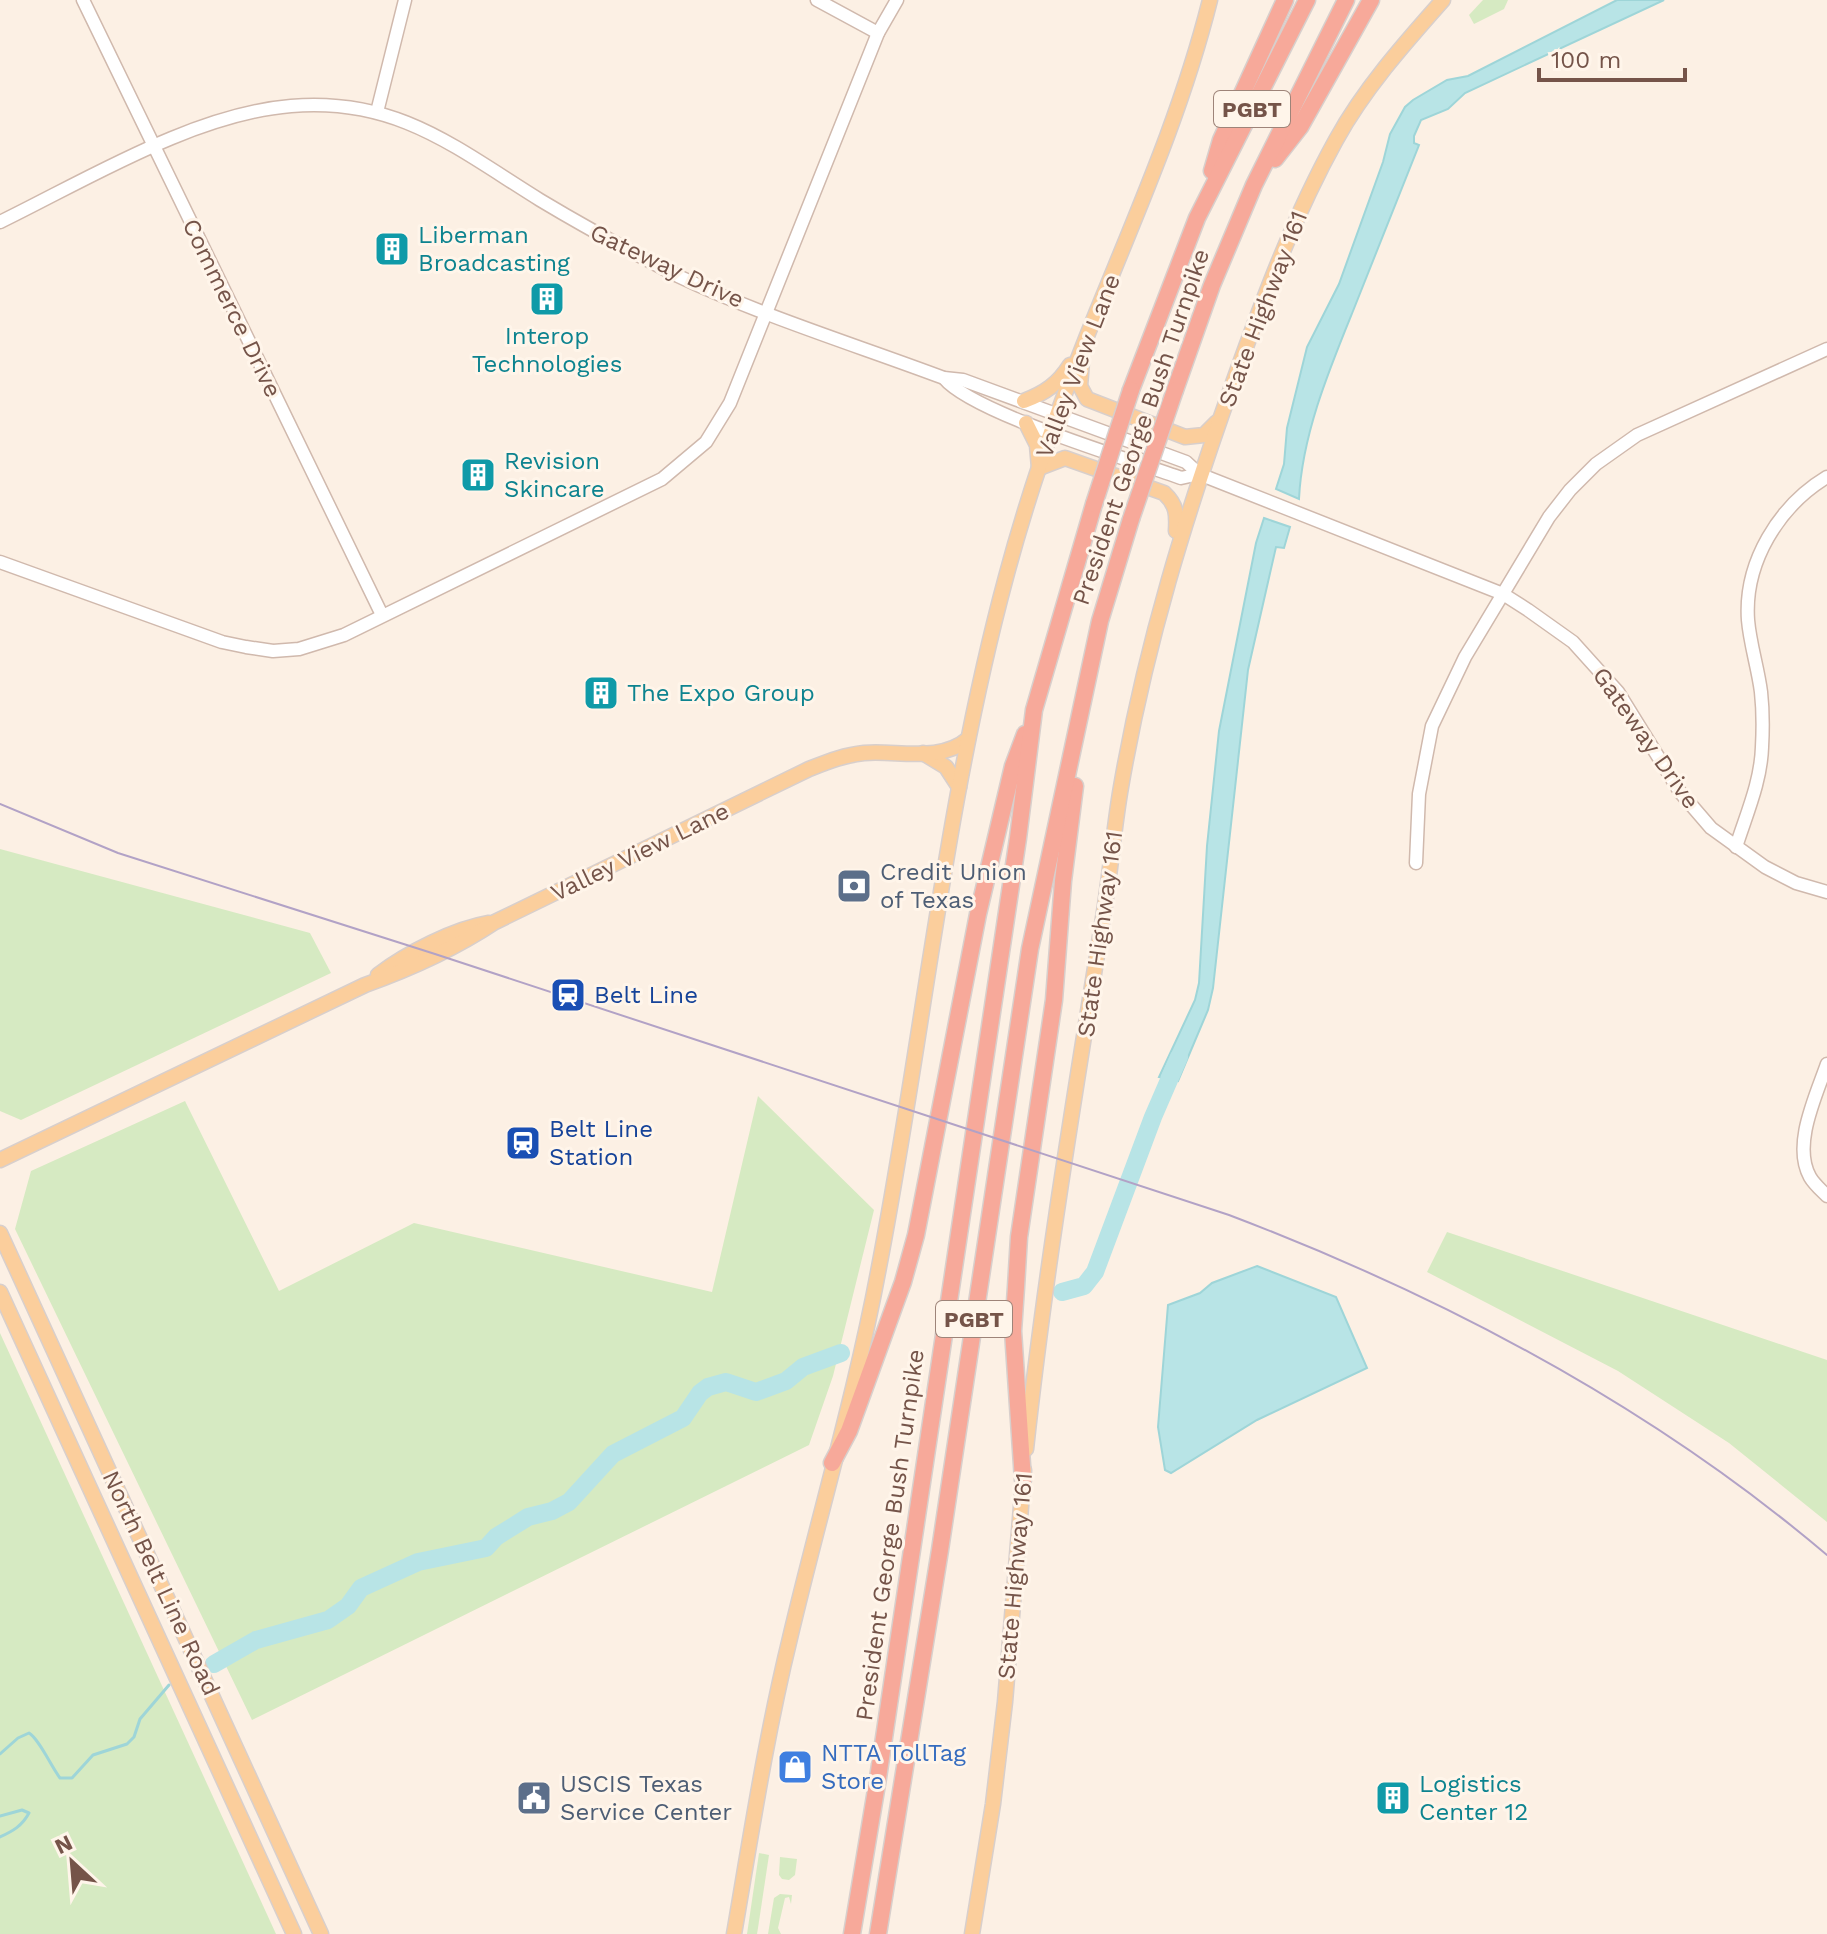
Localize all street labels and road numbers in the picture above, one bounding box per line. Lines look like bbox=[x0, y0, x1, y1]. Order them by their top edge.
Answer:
road number: PGBT bbox=[1214, 91, 1290, 127]
street label: State Highway 161 bbox=[1213, 207, 1313, 411]
street label: Commerce Drive bbox=[177, 214, 287, 402]
street label: Gateway Drive bbox=[586, 218, 748, 314]
street label: President George Bush Turnpike bbox=[1067, 245, 1215, 609]
street label: Valley View Lane bbox=[1030, 270, 1126, 462]
street label: Gateway Drive bbox=[1587, 662, 1705, 814]
street label: Valley View Lane bbox=[546, 797, 734, 907]
street label: State Highway 161 bbox=[1072, 829, 1128, 1039]
road number: PGBT bbox=[936, 1301, 1012, 1337]
street label: President George Bush Turnpike bbox=[850, 1348, 930, 1722]
street label: North Belt Line Road bbox=[97, 1466, 225, 1700]
street label: State Highway 161 bbox=[992, 1471, 1038, 1681]

